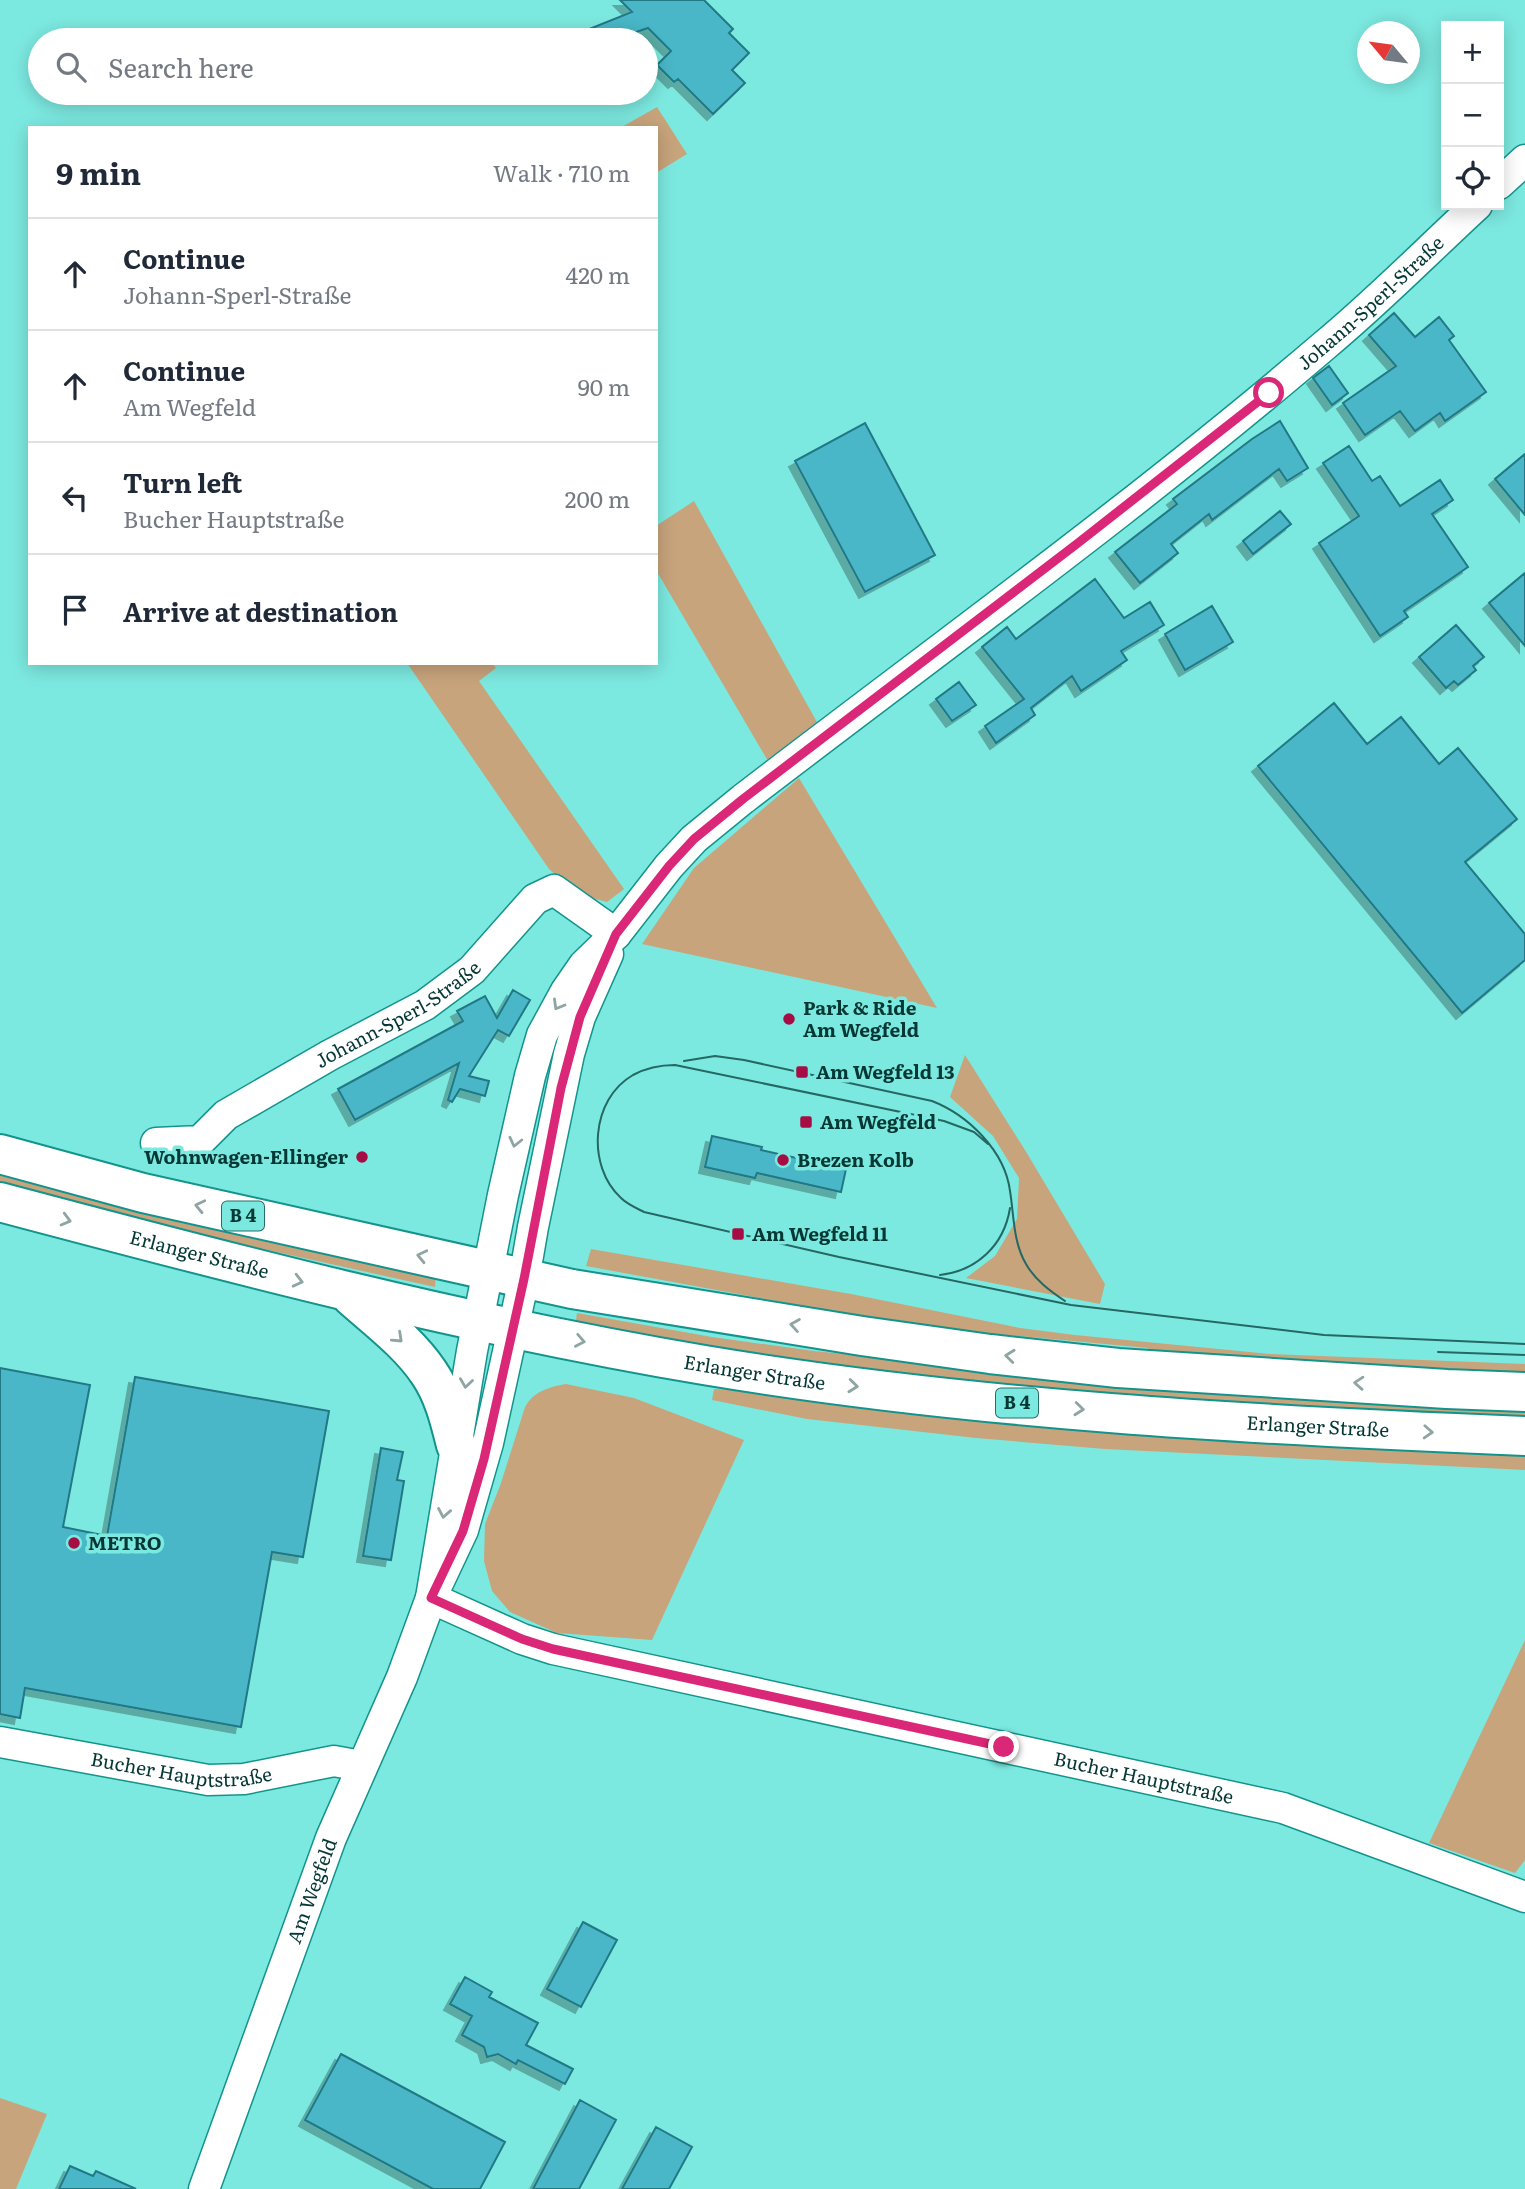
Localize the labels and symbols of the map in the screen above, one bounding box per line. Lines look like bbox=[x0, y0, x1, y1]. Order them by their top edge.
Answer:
north arrow bbox=[1357, 21, 1420, 84]
street label: Johann-Sperl-Straße bbox=[1291, 229, 1449, 376]
route start bbox=[1253, 377, 1284, 408]
street label: Johann-Sperl-Straße bbox=[309, 954, 487, 1074]
place label: Park & Ride Am Wegfeld bbox=[803, 993, 920, 1043]
one-way arrow bbox=[553, 998, 566, 1010]
marker: Park & Ride Am Wegfeld bbox=[781, 1011, 797, 1027]
place label: Am Wegfeld 13 bbox=[816, 1057, 955, 1085]
marker: Am Wegfeld 13 bbox=[794, 1064, 810, 1080]
place label: Am Wegfeld bbox=[820, 1107, 937, 1135]
marker: Am Wegfeld bbox=[798, 1114, 814, 1130]
one-way arrow bbox=[509, 1136, 523, 1148]
place label: Wohnwagen-Ellinger bbox=[144, 1142, 349, 1170]
place label: Brezen Kolb bbox=[797, 1145, 914, 1173]
marker: Wohnwagen-Ellinger bbox=[354, 1149, 370, 1165]
marker: Brezen Kolb bbox=[775, 1152, 791, 1168]
one-way arrow bbox=[194, 1200, 206, 1214]
road number: B 4 bbox=[222, 1202, 264, 1231]
one-way arrow bbox=[60, 1212, 72, 1226]
place label: Am Wegfeld 11 bbox=[752, 1219, 888, 1247]
street label: Erlanger Straße bbox=[127, 1222, 272, 1284]
marker: Am Wegfeld 11 bbox=[730, 1226, 746, 1242]
one-way arrow bbox=[416, 1249, 428, 1264]
one-way arrow bbox=[292, 1272, 304, 1287]
one-way arrow bbox=[789, 1318, 801, 1333]
one-way arrow bbox=[390, 1329, 403, 1342]
one-way arrow bbox=[574, 1333, 586, 1348]
street label: Erlanger Straße bbox=[682, 1347, 827, 1396]
one-way arrow bbox=[1004, 1349, 1015, 1364]
one-way arrow bbox=[1353, 1376, 1364, 1391]
one-way arrow bbox=[459, 1377, 474, 1389]
one-way arrow bbox=[848, 1378, 859, 1393]
road number: B 4 bbox=[996, 1388, 1038, 1418]
one-way arrow bbox=[1074, 1401, 1085, 1416]
street label: Erlanger Straße bbox=[1246, 1407, 1390, 1443]
one-way arrow bbox=[1423, 1424, 1434, 1439]
one-way arrow bbox=[437, 1507, 452, 1519]
place label: METRO bbox=[88, 1528, 162, 1556]
marker: METRO bbox=[66, 1535, 82, 1551]
route end bbox=[988, 1731, 1019, 1762]
street label: Bucher Hauptstraße bbox=[89, 1744, 274, 1793]
street label: Bucher Hauptstraße bbox=[1052, 1744, 1237, 1810]
street label: Am Wegfeld bbox=[279, 1834, 343, 1947]

